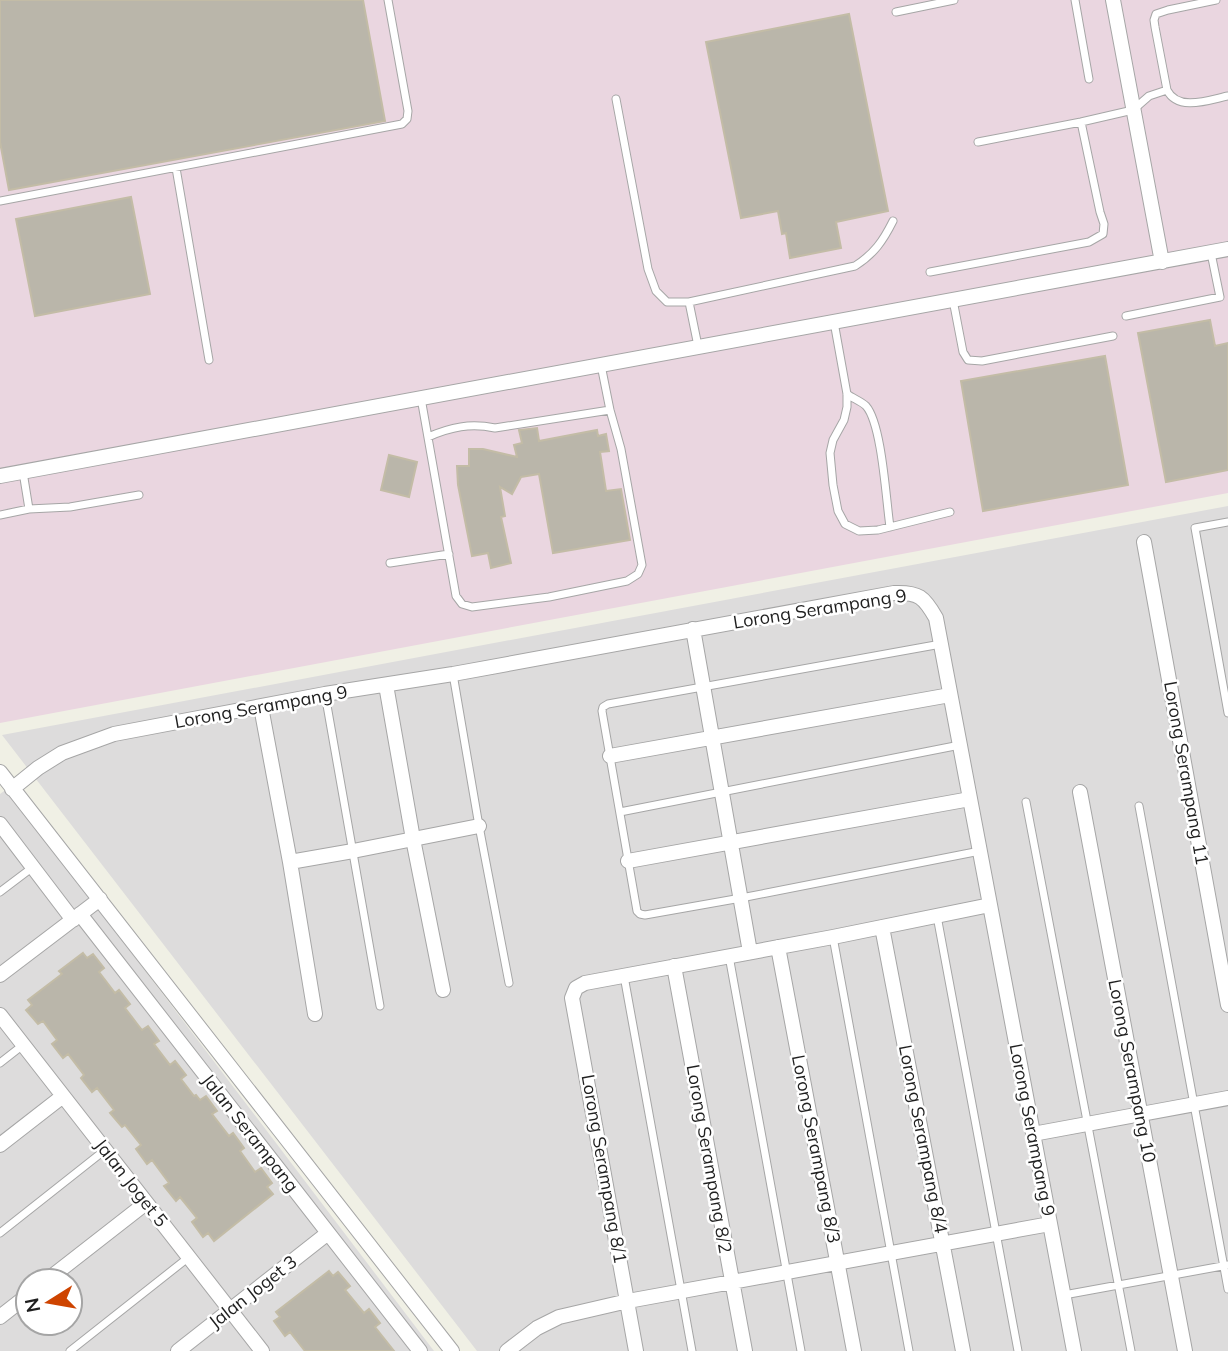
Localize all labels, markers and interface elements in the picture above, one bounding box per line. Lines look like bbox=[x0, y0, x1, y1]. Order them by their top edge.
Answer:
street label: Lorong Serampang 9 bbox=[732, 583, 908, 634]
street label: Lorong Serampang 11 bbox=[1159, 679, 1214, 867]
street label: Lorong Serampang 9 bbox=[173, 680, 349, 733]
street label: Lorong Serampang 10 bbox=[1103, 977, 1162, 1164]
street label: Lorong Serampang 9 bbox=[1004, 1042, 1061, 1218]
street label: Lorong Serampang 8/4 bbox=[894, 1043, 953, 1235]
street label: Lorong Serampang 8/3 bbox=[787, 1053, 846, 1245]
street label: Lorong Serampang 8/2 bbox=[682, 1063, 737, 1255]
street label: Jalan Serampang bbox=[197, 1069, 304, 1197]
street label: Lorong Serampang 8/1 bbox=[577, 1073, 632, 1265]
street label: Jalan Joget 5 bbox=[90, 1134, 173, 1232]
street label: Jalan Joget 3 bbox=[204, 1250, 301, 1333]
north arrow bbox=[14, 1267, 84, 1337]
text: N bbox=[19, 1296, 45, 1315]

